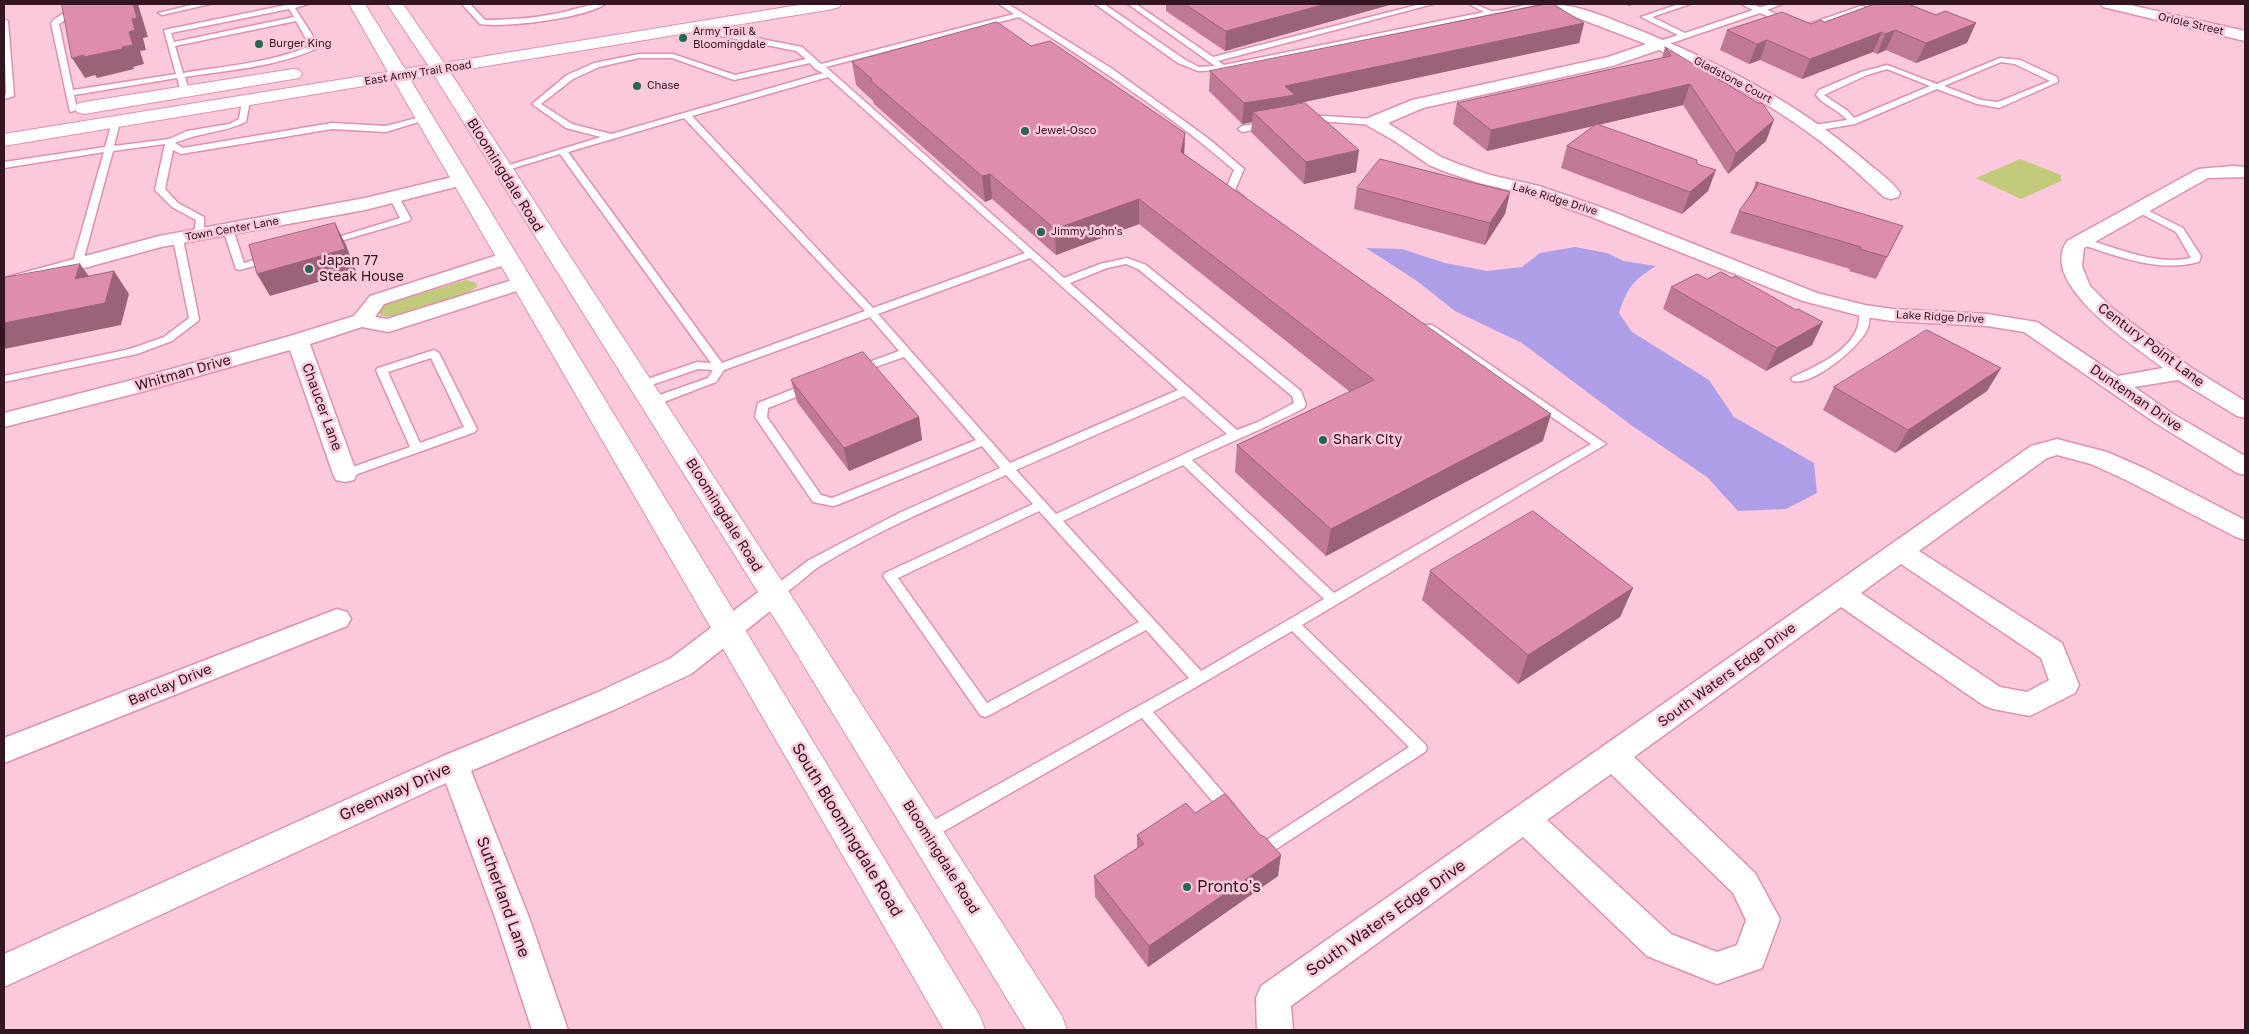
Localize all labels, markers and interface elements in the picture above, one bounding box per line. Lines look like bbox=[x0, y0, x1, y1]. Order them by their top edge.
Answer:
street label: Oriole Street bbox=[2157, 10, 2225, 38]
place label: Army Trail & Bloomingdale bbox=[693, 25, 766, 51]
marker: Army Trail & Bloomingdale bbox=[677, 32, 689, 44]
place label: Burger King bbox=[269, 37, 331, 51]
marker: Burger King bbox=[253, 38, 265, 50]
street label: Gladstone Court bbox=[1692, 54, 1774, 106]
street label: East Army Trail Road bbox=[363, 58, 473, 88]
place label: Chase bbox=[647, 79, 680, 93]
marker: Chase bbox=[631, 80, 643, 92]
street label: Bloomingdale Road bbox=[463, 115, 547, 235]
place label: Jewel-Osco bbox=[1035, 124, 1096, 138]
marker: Jewel-Osco bbox=[1019, 125, 1031, 137]
street label: Lake Ridge Drive bbox=[1511, 180, 1599, 218]
street label: Town Center Lane bbox=[184, 214, 280, 244]
place label: Jimmy John's bbox=[1051, 225, 1123, 239]
marker: Jimmy John's bbox=[1035, 226, 1047, 238]
place label: Japan 77 Steak House bbox=[319, 253, 404, 286]
marker: Japan 77 Steak House bbox=[303, 263, 315, 275]
street label: Century Point Lane bbox=[2094, 300, 2208, 390]
street label: Lake Ridge Drive bbox=[1896, 308, 1984, 326]
street label: Whitman Drive bbox=[133, 351, 233, 395]
street label: Chaucer Lane bbox=[298, 361, 346, 453]
street label: Dunteman Drive bbox=[2087, 361, 2185, 435]
place label: Shark City bbox=[1333, 432, 1402, 448]
marker: Shark City bbox=[1317, 434, 1329, 446]
street label: Bloomingdale Road bbox=[682, 455, 766, 575]
street label: South Waters Edge Drive bbox=[1655, 619, 1799, 731]
street label: Barclay Drive bbox=[126, 661, 214, 709]
street label: South Bloomingdale Road bbox=[788, 740, 906, 920]
street label: Greenway Drive bbox=[336, 759, 454, 825]
street label: Bloomingdale Road bbox=[899, 797, 983, 917]
street label: Sutherland Lane bbox=[472, 834, 534, 960]
street label: South Waters Edge Drive bbox=[1303, 856, 1469, 980]
place label: Pronto's bbox=[1197, 877, 1261, 897]
marker: Pronto's bbox=[1181, 881, 1193, 893]

